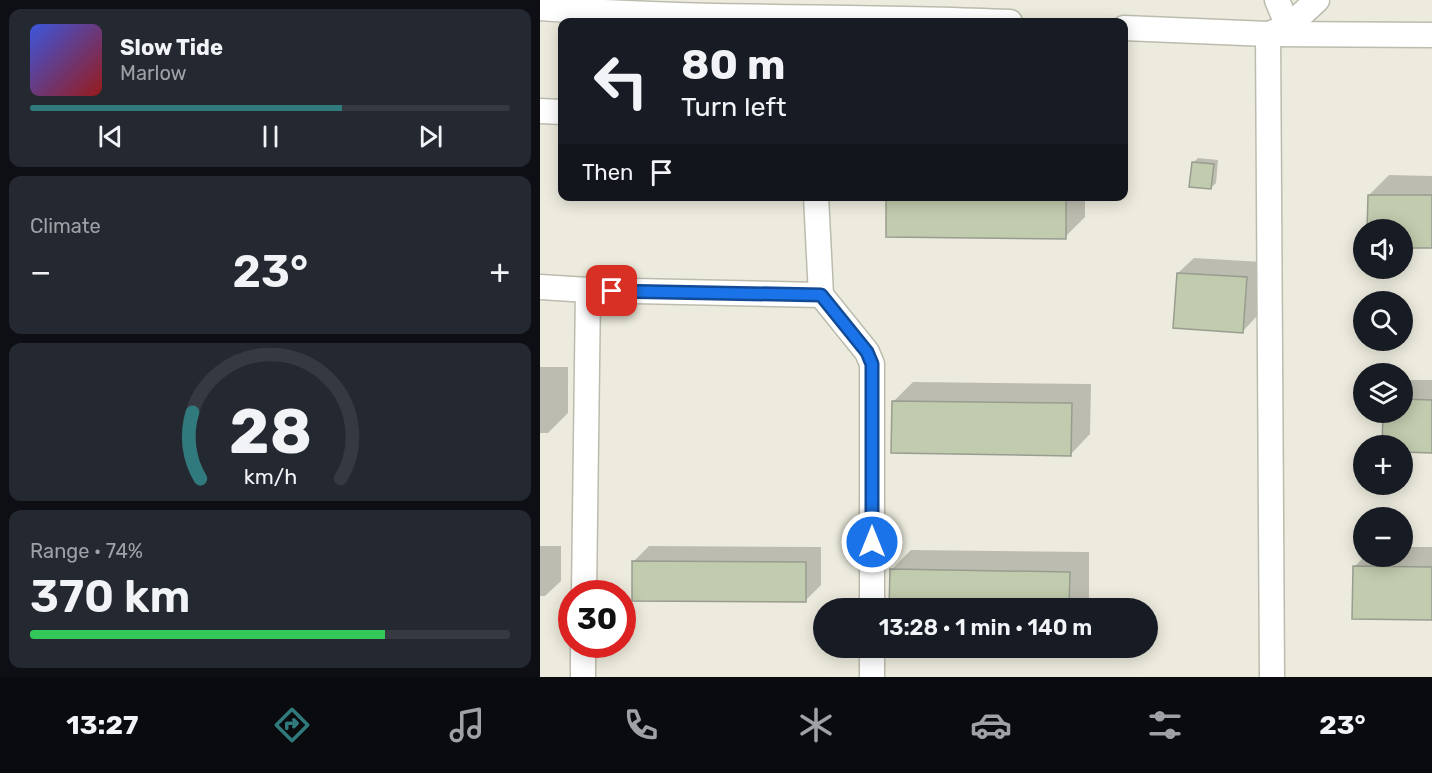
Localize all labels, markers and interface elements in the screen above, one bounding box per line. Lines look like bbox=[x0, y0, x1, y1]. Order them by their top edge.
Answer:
text: Slow Tide bbox=[120, 34, 223, 61]
text: 80 m bbox=[681, 40, 785, 90]
icon: left bbox=[582, 42, 660, 120]
text: Marlow bbox=[120, 61, 187, 85]
text: Turn left bbox=[681, 91, 786, 123]
icon: previous bbox=[94, 120, 127, 153]
icon: pause bbox=[254, 120, 287, 153]
icon: next bbox=[414, 120, 447, 153]
icon: arrive bbox=[645, 156, 678, 189]
text: Then bbox=[582, 159, 633, 186]
text: Climate bbox=[30, 214, 101, 238]
map controls bbox=[1353, 219, 1413, 567]
button: sound bbox=[1353, 219, 1413, 279]
text: 23° bbox=[233, 245, 308, 298]
text: − bbox=[30, 252, 51, 291]
text: + bbox=[489, 252, 510, 291]
pin bbox=[586, 265, 637, 316]
icon: arrive bbox=[595, 274, 628, 307]
button: search bbox=[1353, 291, 1413, 351]
button: layers bbox=[1353, 363, 1413, 423]
text: 28 bbox=[229, 395, 311, 469]
button: + bbox=[1353, 435, 1413, 495]
text: km/h bbox=[243, 464, 297, 489]
button: − bbox=[1353, 507, 1413, 567]
position arrow bbox=[840, 510, 904, 574]
text: Range · 74% bbox=[30, 539, 143, 563]
text: 370 km bbox=[30, 570, 191, 623]
speed limit sign: 30 bbox=[558, 580, 636, 658]
text: 13:28 · 1 min · 140 m bbox=[879, 614, 1092, 641]
icon: directions bbox=[271, 704, 313, 746]
icon: music bbox=[446, 704, 488, 746]
icon: phone bbox=[620, 704, 662, 746]
icon: climate bbox=[795, 704, 837, 746]
icon: car bbox=[970, 704, 1012, 746]
icon: filters bbox=[1144, 704, 1186, 746]
text: 13:27 bbox=[66, 709, 138, 741]
text: 23° bbox=[1319, 709, 1366, 741]

